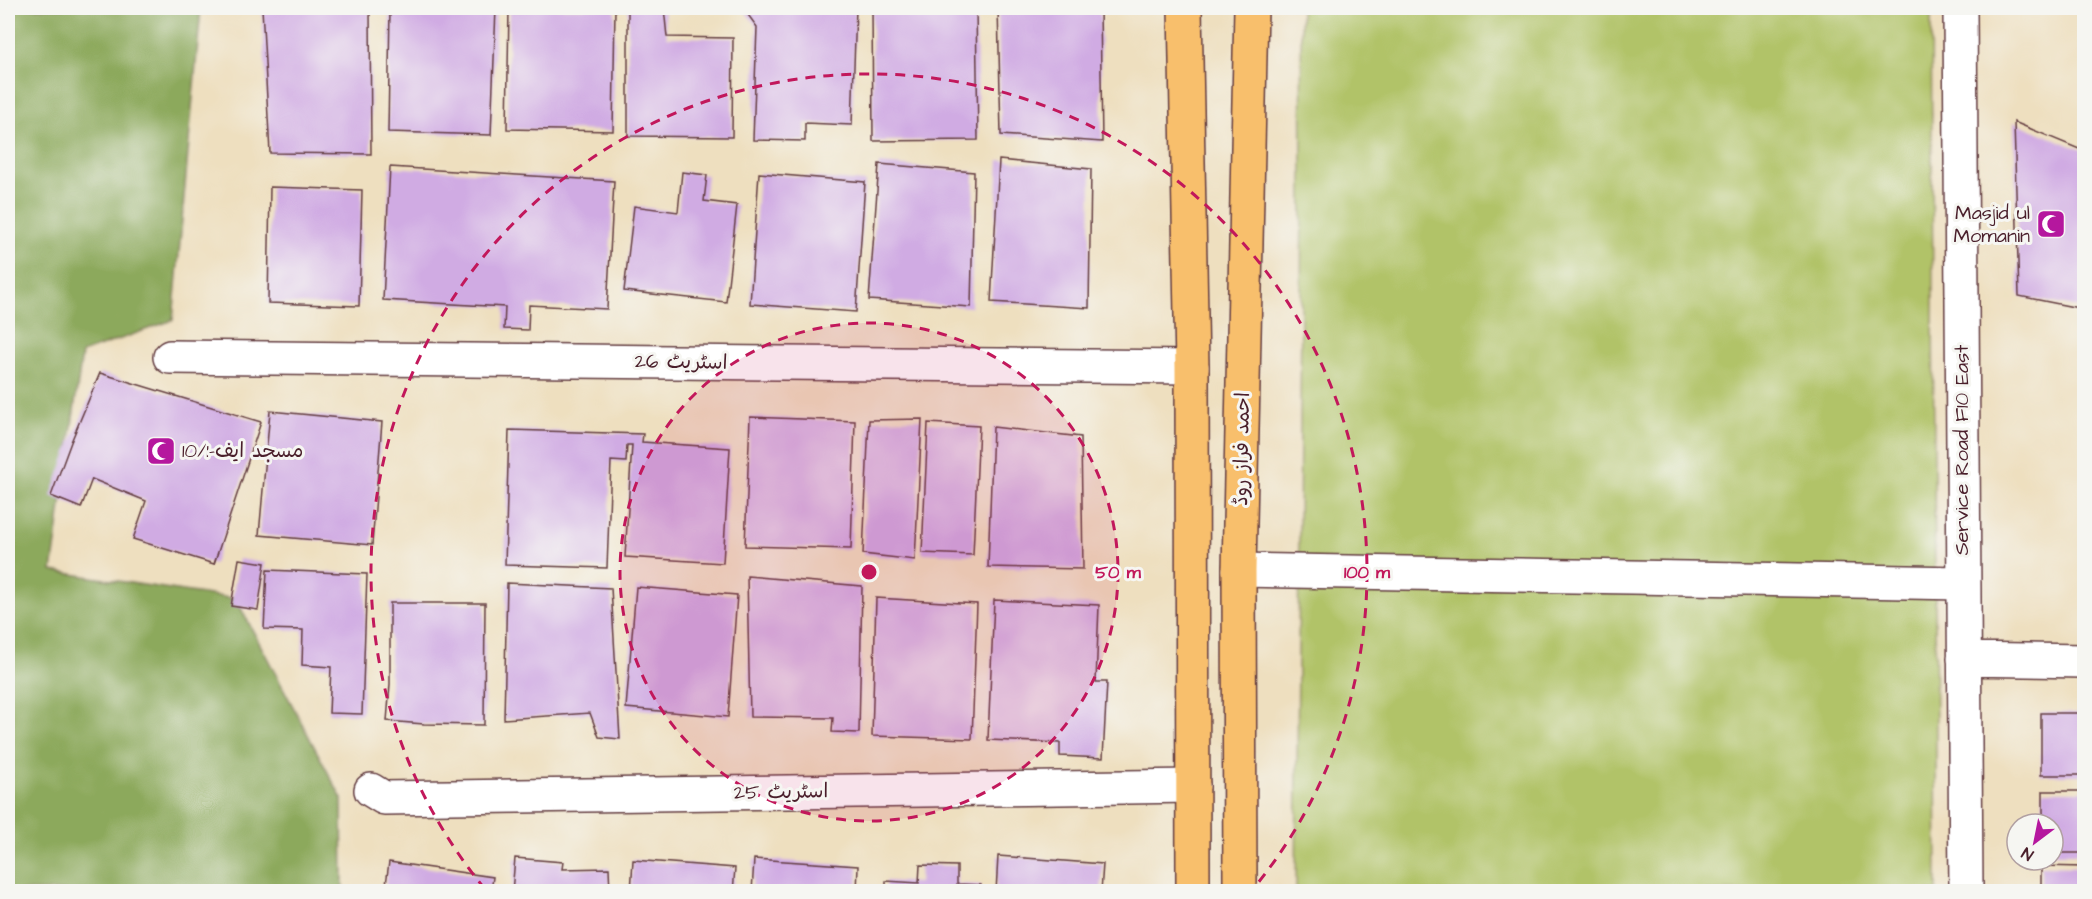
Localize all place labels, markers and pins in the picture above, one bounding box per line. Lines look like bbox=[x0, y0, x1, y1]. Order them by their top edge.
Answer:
place label: Masjid ul Momanin bbox=[1953, 199, 2030, 250]
mosque icon: Masjid ul Momanin bbox=[2035, 208, 2067, 240]
mosque icon: مسجد ایف-10/1 bbox=[145, 435, 177, 467]
place label: مسجد ایف-10/1 bbox=[182, 437, 303, 465]
centre of rings bbox=[859, 562, 879, 582]

